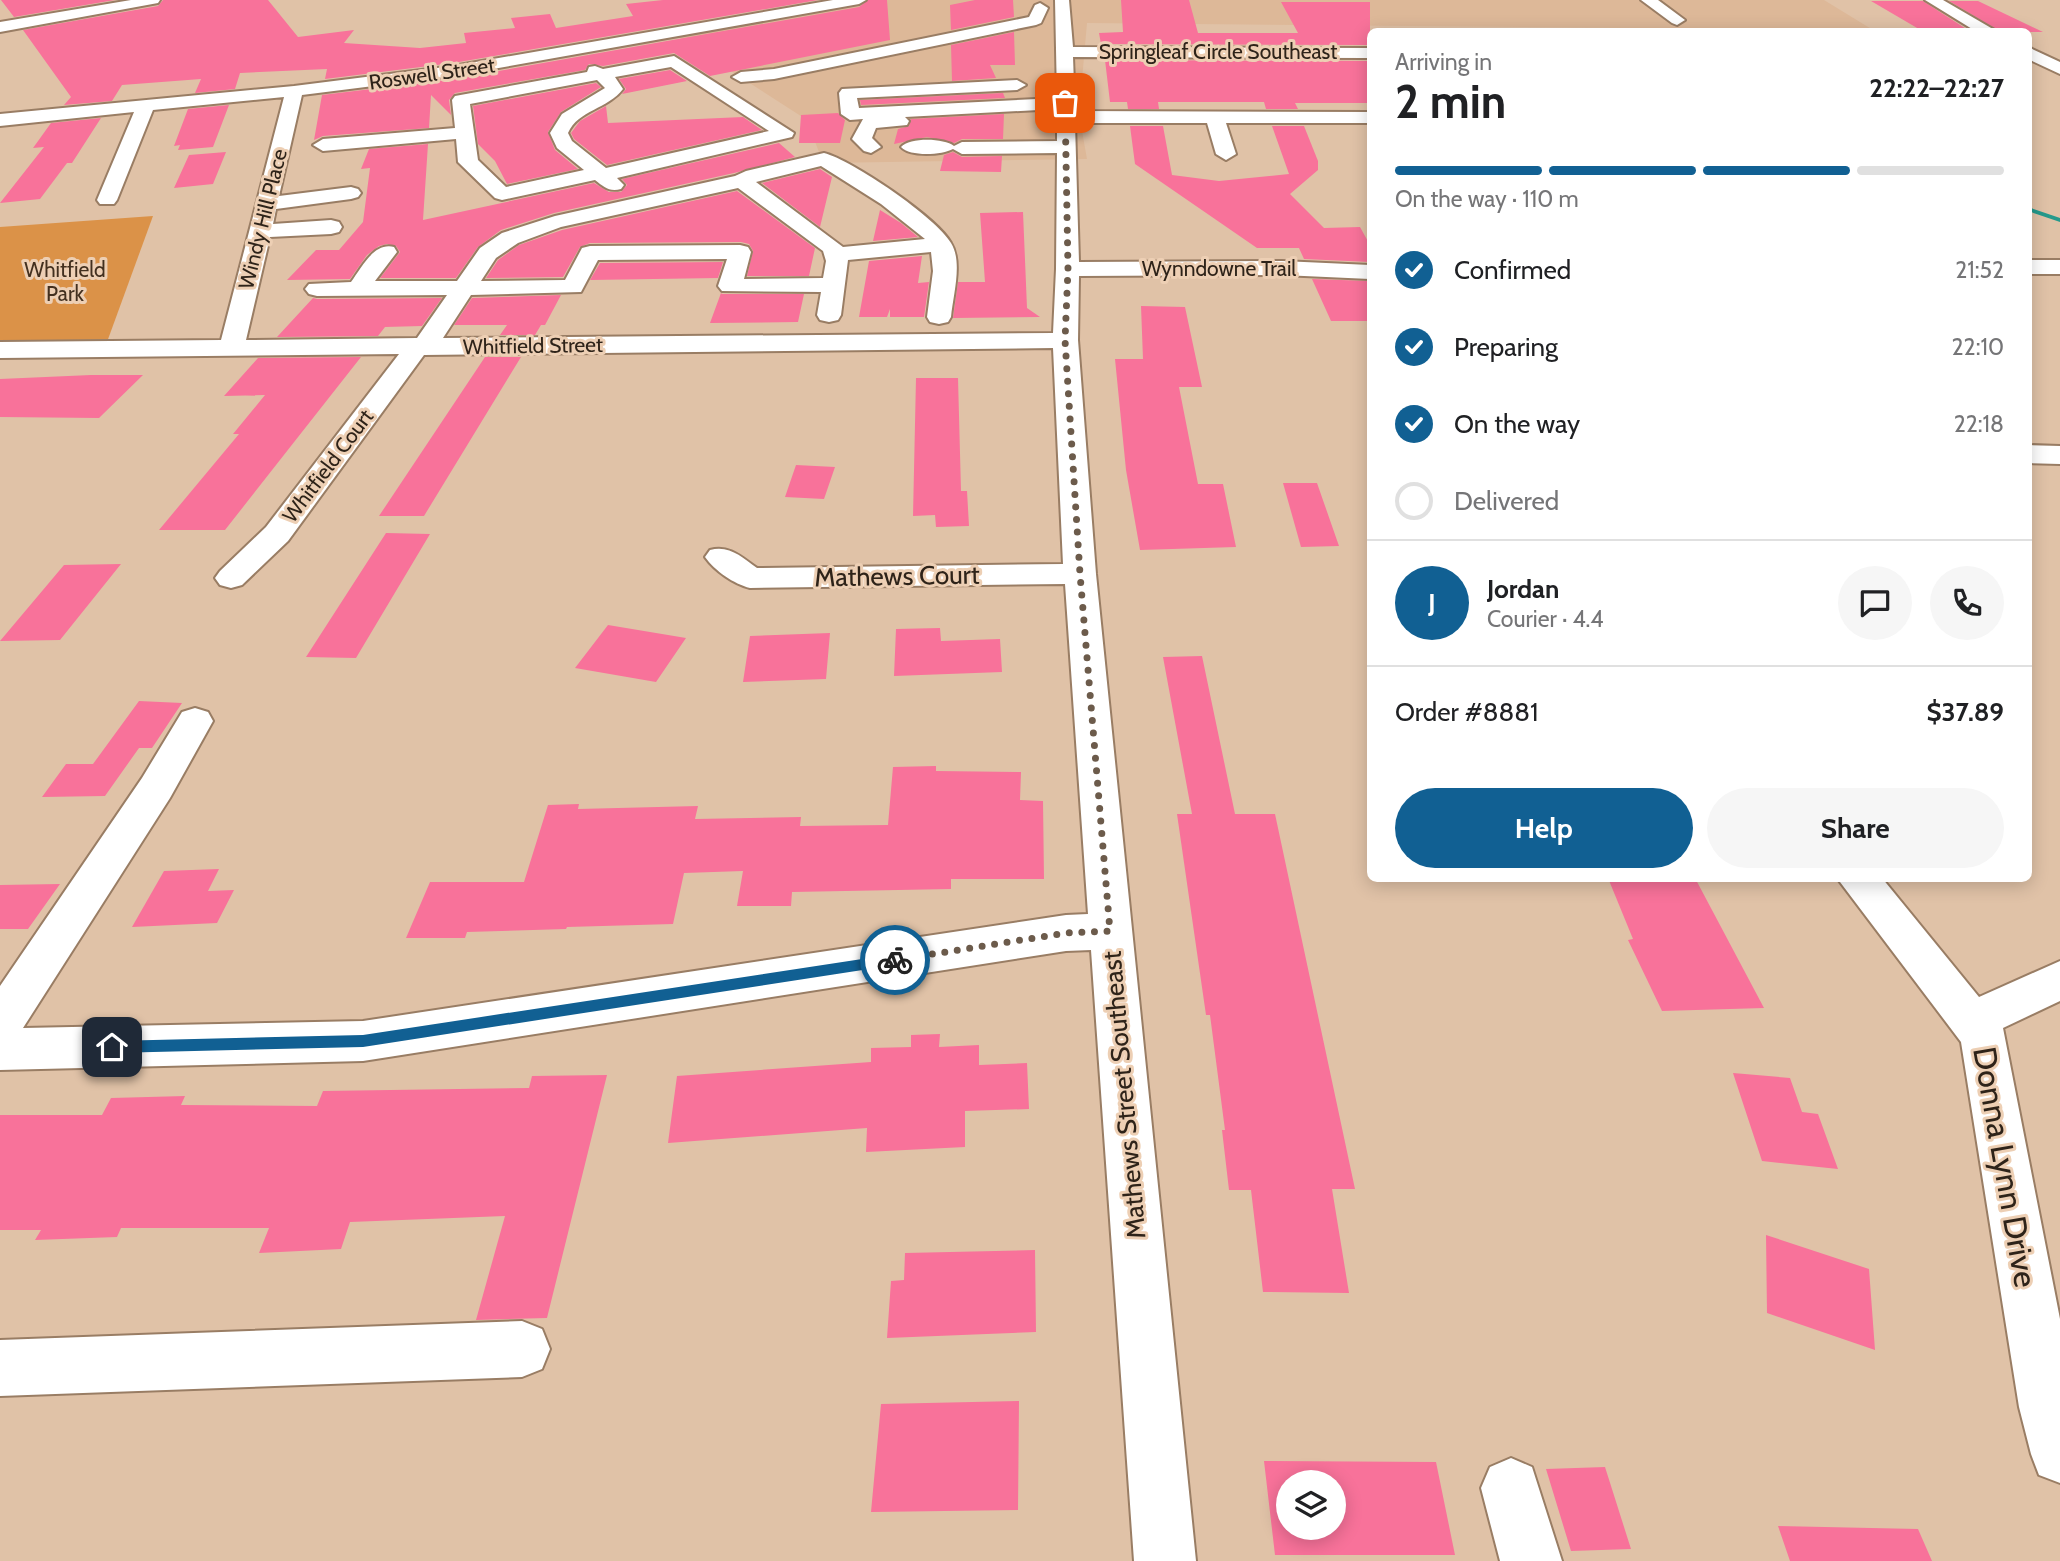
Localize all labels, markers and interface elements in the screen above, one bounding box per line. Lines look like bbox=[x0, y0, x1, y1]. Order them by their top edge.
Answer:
street label: Springleaf Circle Southeast bbox=[1099, 39, 1337, 64]
text: Arriving in bbox=[1395, 48, 1492, 76]
street label: Roswell Street bbox=[367, 52, 497, 95]
text: 22:22–22:27 bbox=[1869, 72, 2004, 104]
pin bbox=[1035, 73, 1095, 133]
text: 2 min bbox=[1395, 74, 1506, 130]
icon: bag bbox=[1046, 84, 1084, 122]
street label: Windy Hill Place bbox=[233, 146, 292, 292]
text: On the way · 110 m bbox=[1395, 185, 1579, 213]
icon: check bbox=[1395, 251, 1433, 289]
text: Confirmed bbox=[1454, 254, 1571, 286]
street label: Wynndowne Trail bbox=[1142, 256, 1296, 281]
text: 21:52 bbox=[1955, 256, 2004, 284]
park label: Whitfield Park bbox=[24, 257, 106, 306]
icon: check bbox=[1395, 328, 1433, 366]
text: Preparing bbox=[1454, 331, 1558, 363]
street label: Whitfield Street bbox=[463, 332, 603, 359]
text: 22:10 bbox=[1952, 333, 2004, 361]
street label: Whitfield Court bbox=[277, 404, 378, 527]
icon: check bbox=[1395, 405, 1433, 443]
text: On the way bbox=[1454, 408, 1580, 440]
text: 22:18 bbox=[1954, 410, 2004, 438]
text: Delivered bbox=[1454, 485, 1559, 517]
street label: Mathews Court bbox=[814, 559, 980, 593]
button: chat bbox=[1838, 566, 1912, 640]
button: phone bbox=[1930, 566, 2004, 640]
text: Jordan bbox=[1487, 573, 1559, 605]
text: J bbox=[1428, 587, 1436, 619]
text: Courier · 4.4 bbox=[1487, 605, 1604, 633]
text: Order #8881 bbox=[1395, 696, 1539, 728]
text: $37.89 bbox=[1926, 696, 2004, 728]
button: Help bbox=[1395, 788, 1693, 868]
button: Share bbox=[1707, 788, 2004, 868]
courier bbox=[860, 925, 930, 995]
icon: bike bbox=[876, 941, 914, 979]
street label: Mathews Street Southeast bbox=[1095, 950, 1153, 1240]
pin bbox=[82, 1017, 142, 1077]
icon: home bbox=[93, 1028, 131, 1066]
street label: Donna Lynn Drive bbox=[1965, 1044, 2046, 1290]
map controls bbox=[1276, 1470, 1346, 1540]
button: layers bbox=[1276, 1470, 1346, 1540]

